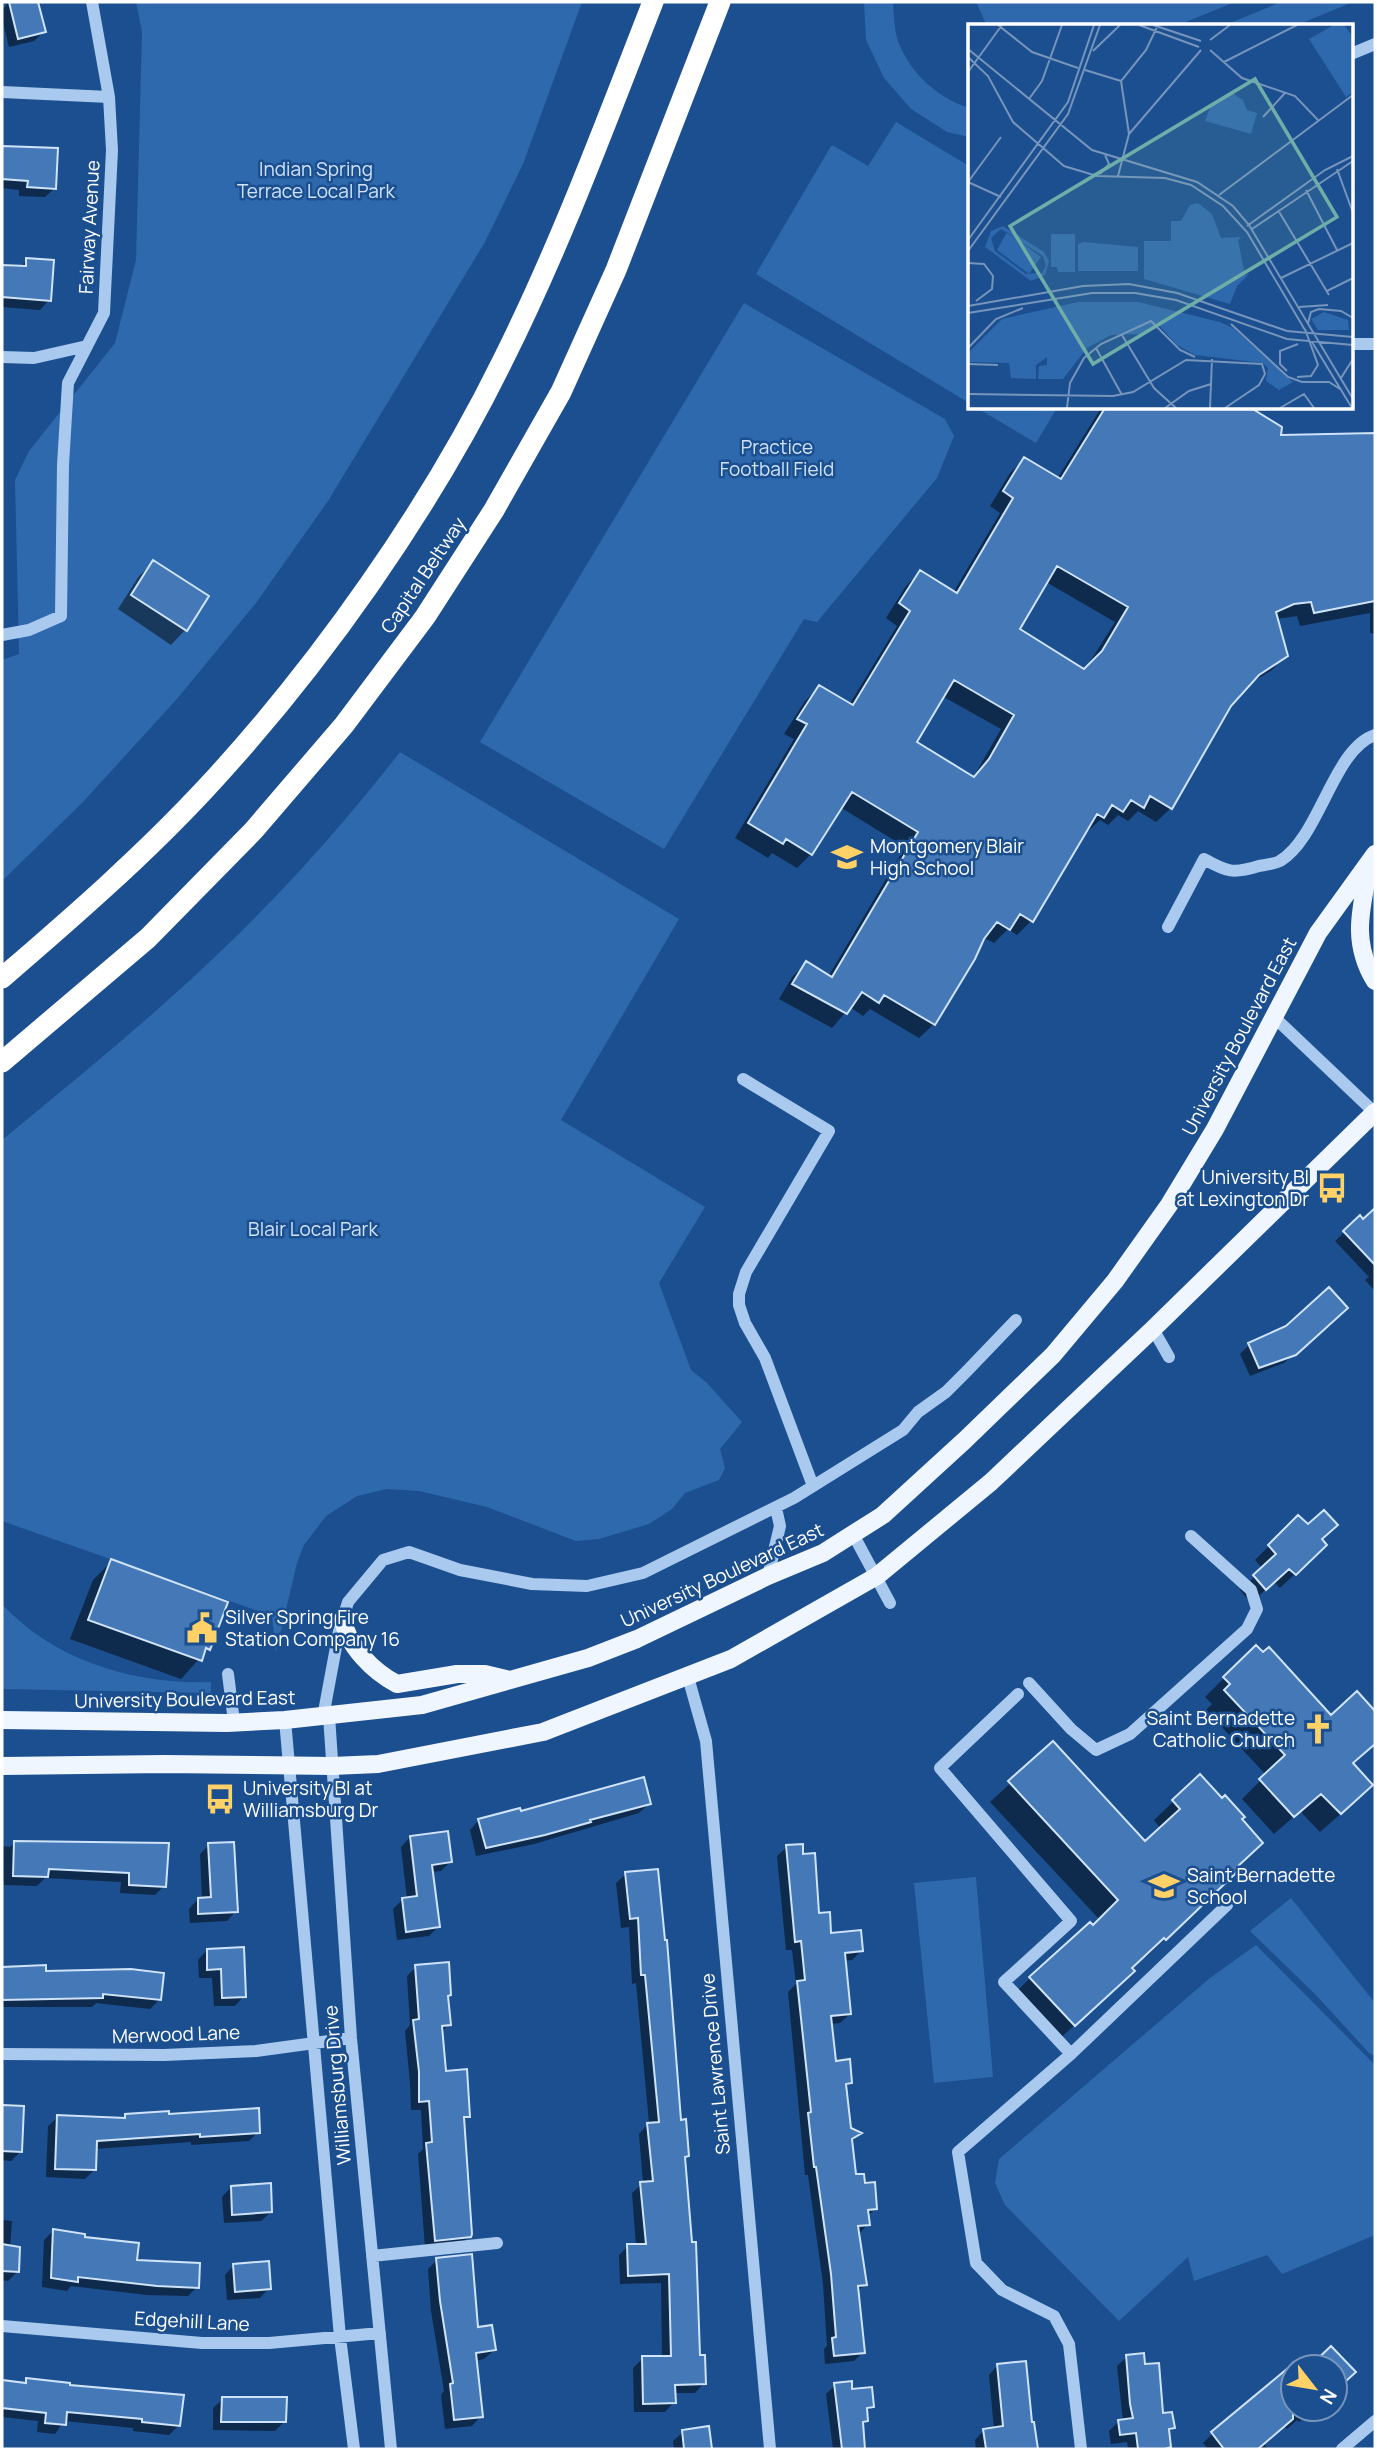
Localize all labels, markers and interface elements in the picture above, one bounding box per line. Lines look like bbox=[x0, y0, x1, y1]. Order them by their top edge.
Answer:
inset map bbox=[968, 24, 1352, 410]
park label: Indian Spring Terrace Local Park bbox=[237, 156, 396, 204]
street label: Fairway Avenue bbox=[73, 159, 105, 295]
park label: Practice Football Field bbox=[720, 434, 834, 482]
street label: Capital Beltway bbox=[374, 512, 472, 638]
place label: Montgomery Blair High School bbox=[870, 833, 1024, 881]
school or university icon: Montgomery Blair High School bbox=[830, 840, 864, 874]
street label: University Boulevard East bbox=[1176, 932, 1302, 1140]
place label: University Bl at Lexington Dr bbox=[1176, 1164, 1309, 1212]
bus stop icon: University Bl at Lexington Dr bbox=[1315, 1171, 1349, 1205]
park label: Blair Local Park bbox=[248, 1216, 378, 1242]
street label: University Boulevard East bbox=[616, 1516, 828, 1634]
place label: Silver Spring Fire Station Company 16 bbox=[225, 1604, 400, 1652]
public building icon: Silver Spring Fire Station Company 16 bbox=[185, 1611, 219, 1645]
street label: University Boulevard East bbox=[74, 1684, 296, 1714]
place label: Saint Bernadette Catholic Church bbox=[1147, 1705, 1295, 1753]
church icon: Saint Bernadette Catholic Church bbox=[1301, 1712, 1335, 1746]
place label: University Bl at Williamsburg Dr bbox=[243, 1775, 379, 1823]
bus stop icon: University Bl at Williamsburg Dr bbox=[203, 1782, 237, 1816]
place label: Saint Bernadette School bbox=[1187, 1862, 1335, 1910]
school or university icon: Saint Bernadette School bbox=[1147, 1869, 1181, 1903]
street label: Saint Lawrence Drive bbox=[694, 1972, 736, 2156]
street label: Williamsburg Drive bbox=[317, 2004, 357, 2166]
street label: Merwood Lane bbox=[111, 2019, 241, 2049]
street label: Edgehill Lane bbox=[134, 2305, 250, 2337]
north arrow bbox=[1279, 2353, 1349, 2423]
text: N bbox=[1314, 2384, 1343, 2409]

